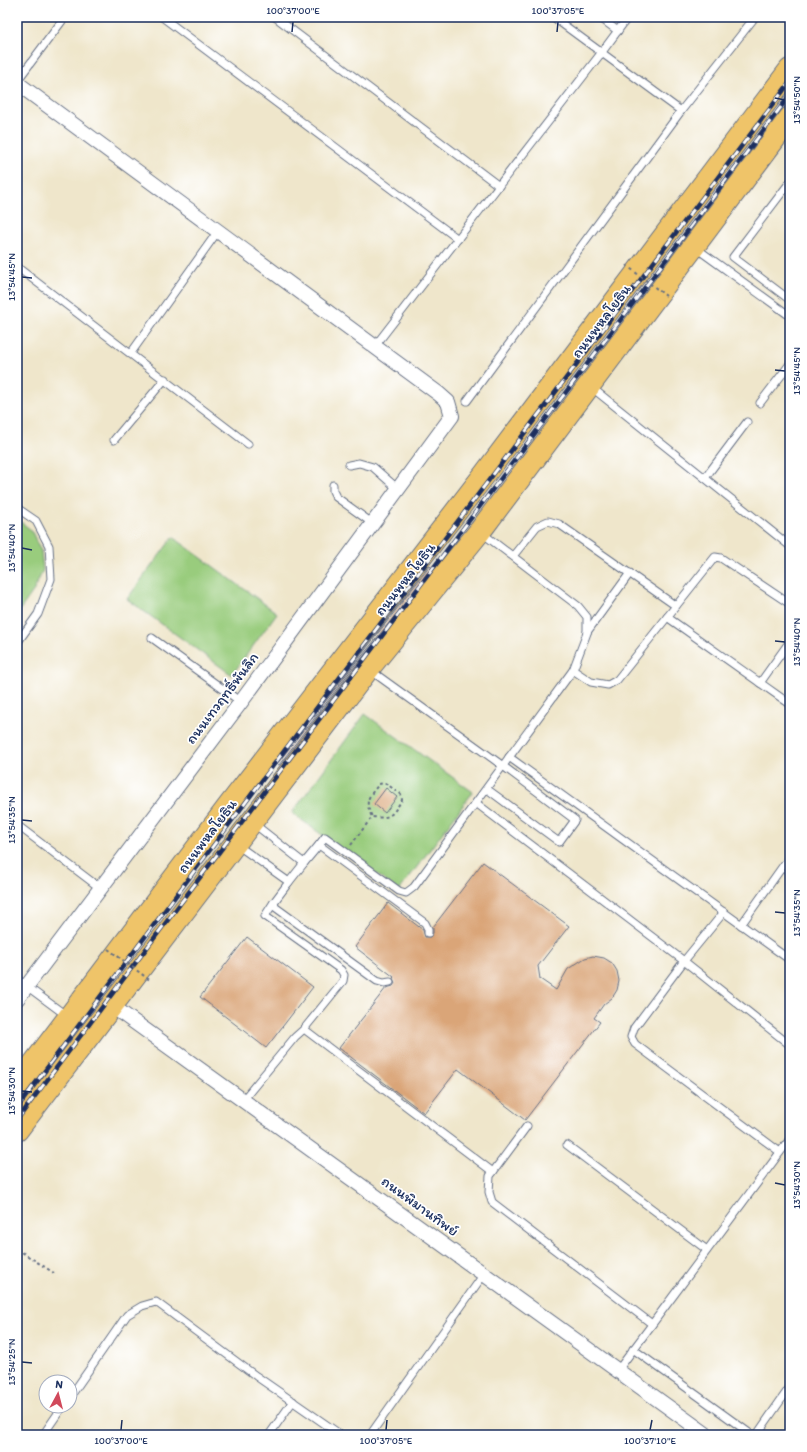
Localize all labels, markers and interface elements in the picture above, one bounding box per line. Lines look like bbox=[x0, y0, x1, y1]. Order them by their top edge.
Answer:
text: 100°37'00"E bbox=[266, 4, 320, 17]
text: 100°37'05"E bbox=[532, 4, 585, 17]
text: 13°54'50"N bbox=[790, 76, 803, 124]
text: 13°54'45"N bbox=[5, 253, 18, 301]
street label: ถนนพหลโยธิน bbox=[567, 280, 635, 362]
text: 13°54'45"N bbox=[790, 347, 803, 395]
text: 13°54'40"N bbox=[5, 523, 18, 572]
street label: ถนนพหลโยธิน bbox=[371, 538, 439, 619]
text: 13°54'40"N bbox=[790, 617, 803, 666]
street label: ถนนเทวฤทธิ์พันลึก bbox=[180, 647, 262, 748]
street label: ถนนพหลโยธิน bbox=[173, 795, 241, 877]
text: 13°54'35"N bbox=[5, 796, 18, 844]
text: 13°54'35"N bbox=[790, 889, 803, 937]
text: 13°54'30"N bbox=[5, 1067, 18, 1115]
text: 13°54'30"N bbox=[790, 1161, 803, 1209]
street label: ถนนพิมานทิพย์ bbox=[378, 1172, 462, 1240]
text: 13°54'25"N bbox=[5, 1338, 18, 1386]
north arrow bbox=[38, 1374, 78, 1414]
text: N bbox=[55, 1378, 64, 1391]
text: 100°37'00"E bbox=[94, 1434, 148, 1447]
text: 100°37'05"E bbox=[360, 1434, 413, 1447]
text: 100°37'10"E bbox=[624, 1434, 677, 1447]

